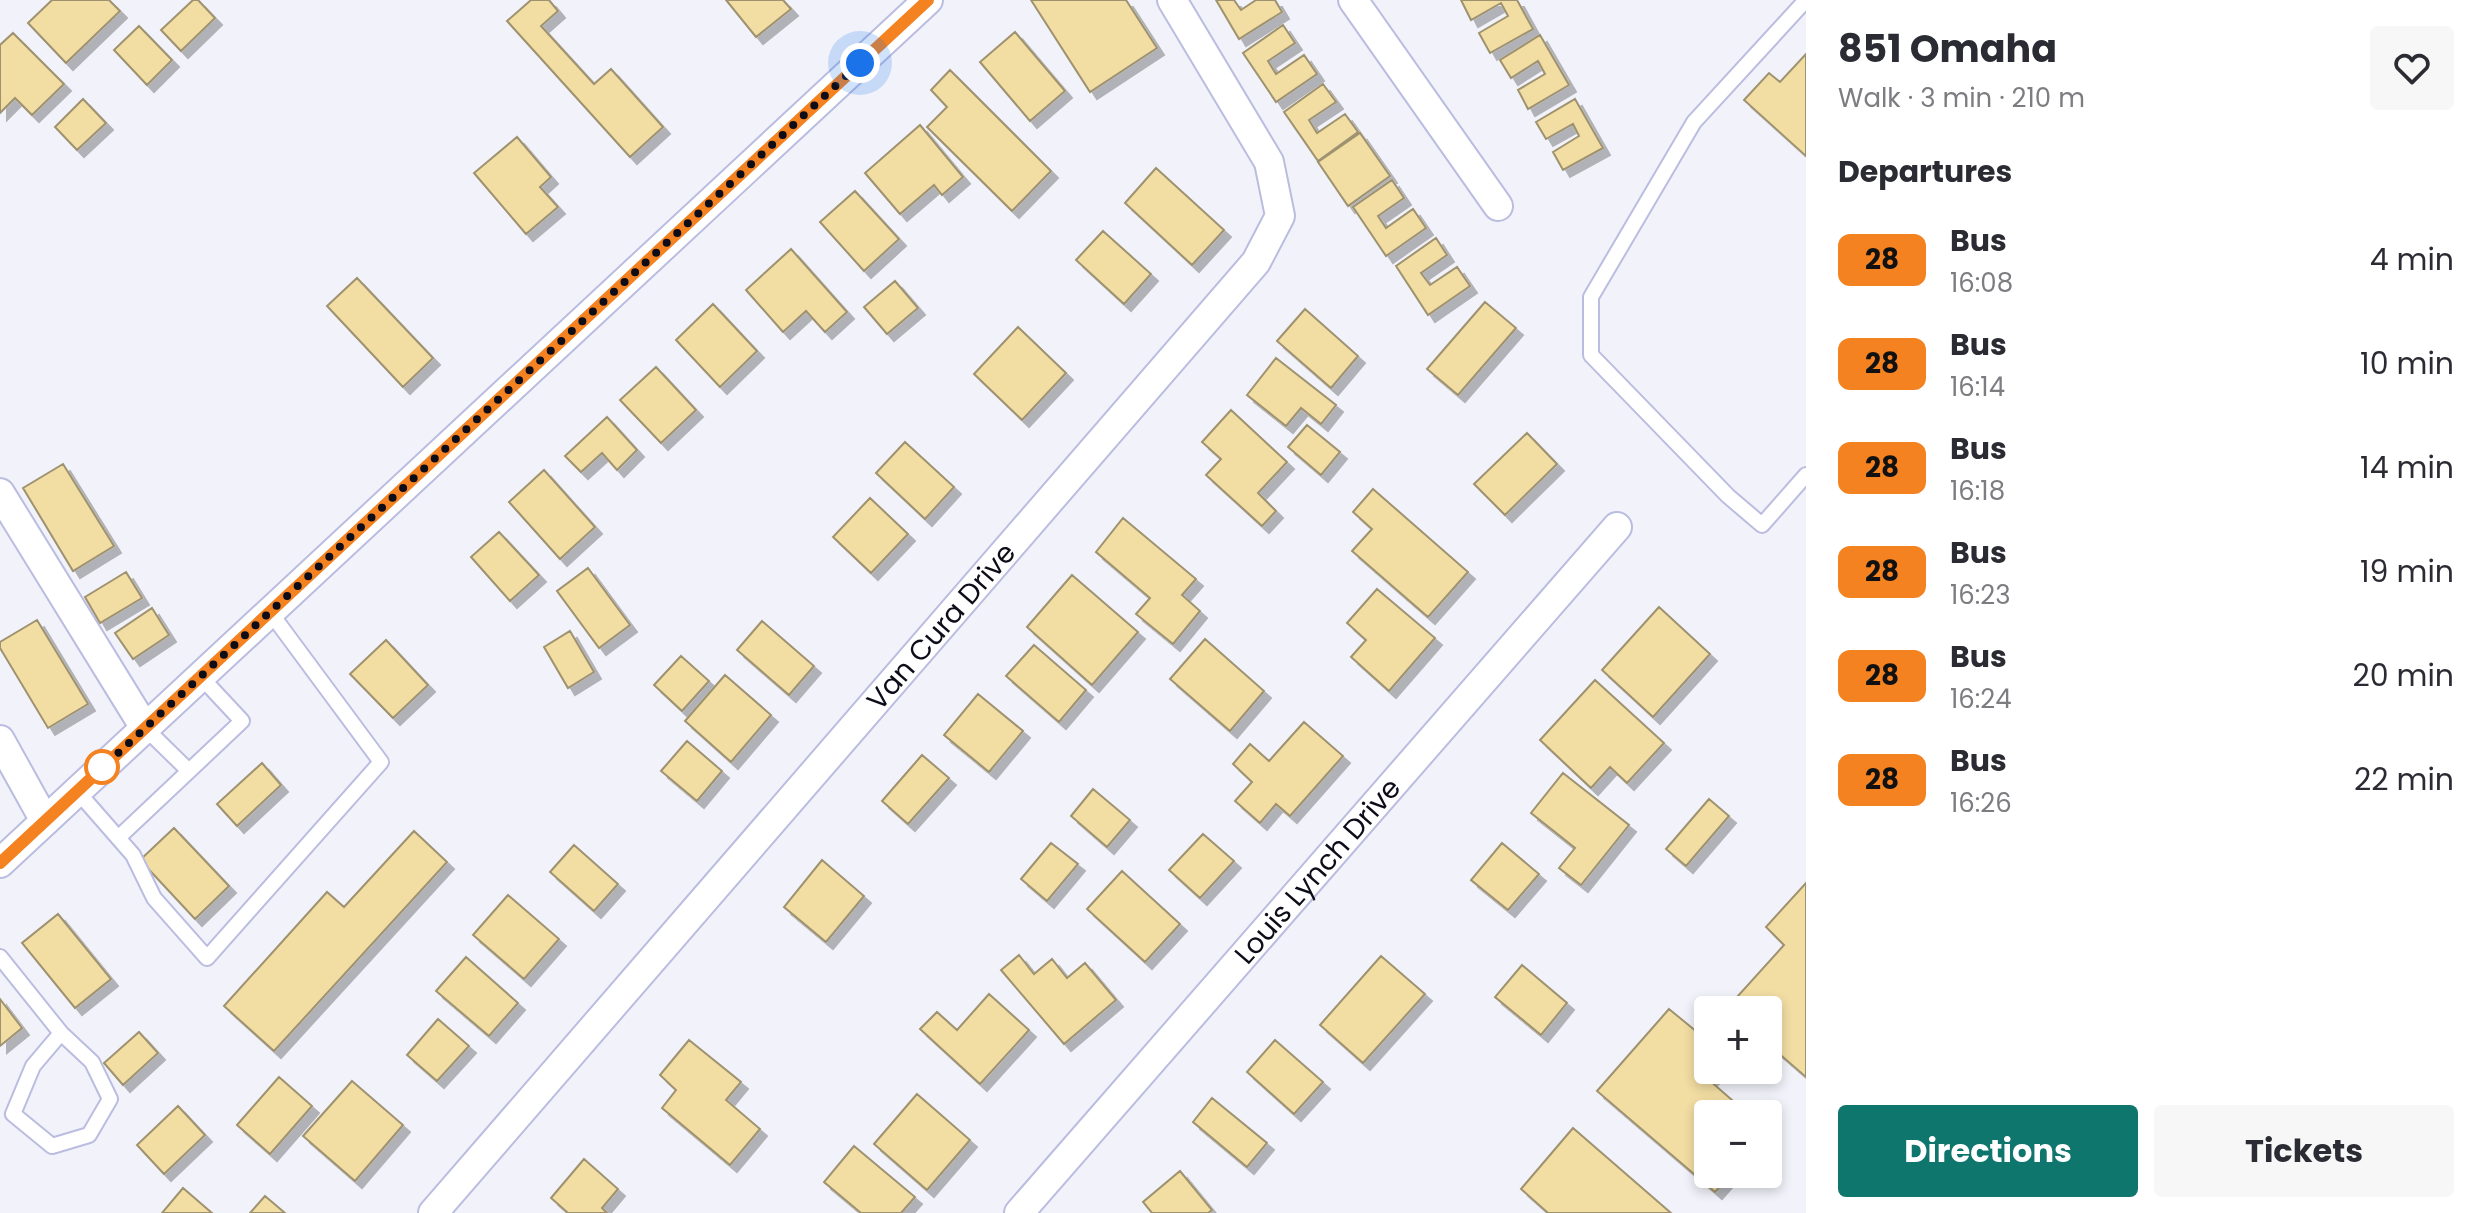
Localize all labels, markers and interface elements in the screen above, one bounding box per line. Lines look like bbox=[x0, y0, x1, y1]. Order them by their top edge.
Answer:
text: 851 Omaha bbox=[1838, 22, 2057, 75]
button: heart bbox=[2370, 26, 2454, 110]
your location bbox=[840, 43, 880, 83]
text: Walk · 3 min · 210 m bbox=[1838, 80, 2085, 116]
text: Departures bbox=[1838, 150, 2012, 193]
text: Bus bbox=[1950, 219, 2007, 262]
text: 4 min bbox=[2370, 238, 2454, 281]
text: 28 bbox=[1865, 240, 1899, 279]
text: 16:08 bbox=[1950, 265, 2013, 301]
text: Bus bbox=[1950, 323, 2007, 366]
text: 10 min bbox=[2360, 342, 2454, 385]
text: 28 bbox=[1865, 344, 1899, 383]
text: 16:14 bbox=[1950, 369, 2005, 405]
text: Bus bbox=[1950, 427, 2007, 470]
text: 14 min bbox=[2360, 446, 2454, 489]
text: 28 bbox=[1865, 448, 1899, 487]
text: 16:18 bbox=[1950, 473, 2005, 509]
text: Bus bbox=[1950, 531, 2007, 574]
street label: Van Cura Drive bbox=[858, 534, 1025, 719]
text: 19 min bbox=[2360, 550, 2454, 593]
text: 28 bbox=[1865, 552, 1899, 591]
text: 16:23 bbox=[1950, 577, 2011, 613]
text: Bus bbox=[1950, 635, 2007, 678]
text: 20 min bbox=[2352, 654, 2454, 697]
text: 28 bbox=[1865, 656, 1899, 695]
text: 16:24 bbox=[1950, 681, 2012, 717]
text: Bus bbox=[1950, 739, 2007, 782]
unlabelled marker bbox=[85, 750, 119, 784]
text: 22 min bbox=[2354, 758, 2454, 801]
text: 28 bbox=[1865, 760, 1899, 799]
street label: Louis Lynch Drive bbox=[1226, 770, 1410, 973]
text: 16:26 bbox=[1950, 785, 2012, 821]
map controls bbox=[1694, 996, 1782, 1188]
button: + bbox=[1694, 996, 1782, 1084]
button: − bbox=[1694, 1100, 1782, 1188]
button: Directions bbox=[1838, 1105, 2138, 1197]
button: Tickets bbox=[2154, 1105, 2454, 1197]

